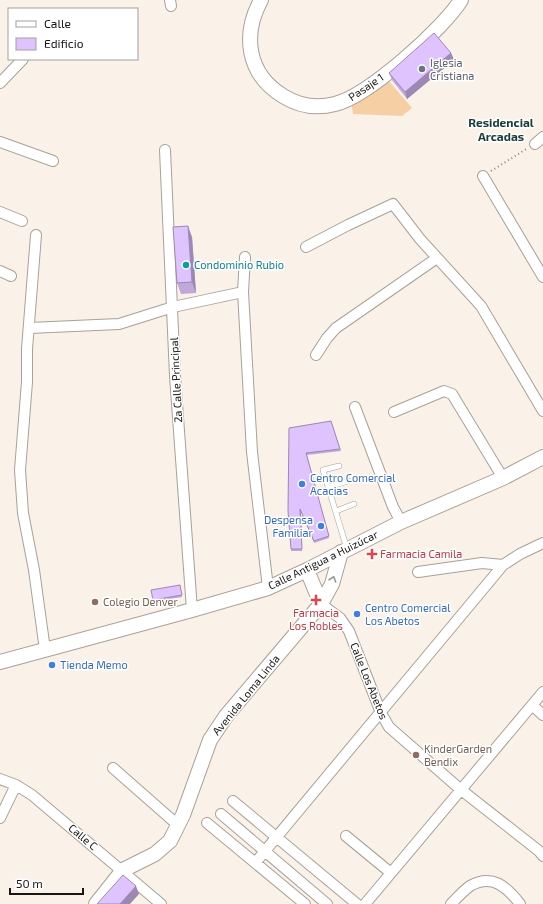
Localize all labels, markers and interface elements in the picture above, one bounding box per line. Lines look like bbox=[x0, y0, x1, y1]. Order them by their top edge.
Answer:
legend bbox=[8, 8, 138, 60]
text: Calle bbox=[44, 16, 71, 30]
text: Edificio bbox=[44, 36, 84, 50]
place label: Iglesia Cristiana bbox=[430, 56, 474, 82]
marker: Iglesia Cristiana bbox=[417, 64, 427, 74]
street label: Pasaje 1 bbox=[346, 70, 386, 104]
district label: Residencial Arcadas bbox=[468, 115, 534, 143]
place label: Condominio Rubio bbox=[194, 258, 284, 271]
marker: Condominio Rubio bbox=[181, 260, 191, 270]
street label: 2a Calle Principal bbox=[167, 336, 184, 423]
place label: Centro Comercial Acacias bbox=[310, 471, 396, 497]
marker: Centro Comercial Acacias bbox=[297, 479, 307, 489]
place label: Despensa Familiar bbox=[264, 513, 314, 539]
marker: Despensa Familiar bbox=[316, 521, 326, 531]
street label: Calle Antigua a Huizúcar bbox=[266, 527, 380, 592]
place label: Farmacia Camila bbox=[380, 547, 462, 560]
marker: Farmacia Camila bbox=[367, 549, 377, 559]
one-way arrow bbox=[328, 576, 337, 583]
place label: Colegio Denver bbox=[103, 595, 179, 608]
marker: Farmacia Los Robles bbox=[311, 595, 321, 605]
marker: Colegio Denver bbox=[90, 597, 100, 607]
place label: Centro Comercial Los Abetos bbox=[365, 601, 451, 627]
place label: Farmacia Los Robles bbox=[289, 606, 343, 632]
marker: Centro Comercial Los Abetos bbox=[352, 609, 362, 619]
street label: Calle Los Abetos bbox=[348, 640, 391, 722]
street label: Avenida Loma Linda bbox=[209, 652, 282, 737]
place label: Tienda Memo bbox=[60, 658, 128, 671]
marker: Tienda Memo bbox=[47, 660, 57, 670]
place label: KinderGarden Bendix bbox=[424, 742, 492, 768]
marker: KinderGarden Bendix bbox=[411, 750, 421, 760]
street label: Calle C bbox=[66, 821, 100, 852]
scale bar bbox=[10, 870, 83, 896]
text: 50 m bbox=[16, 876, 43, 890]

